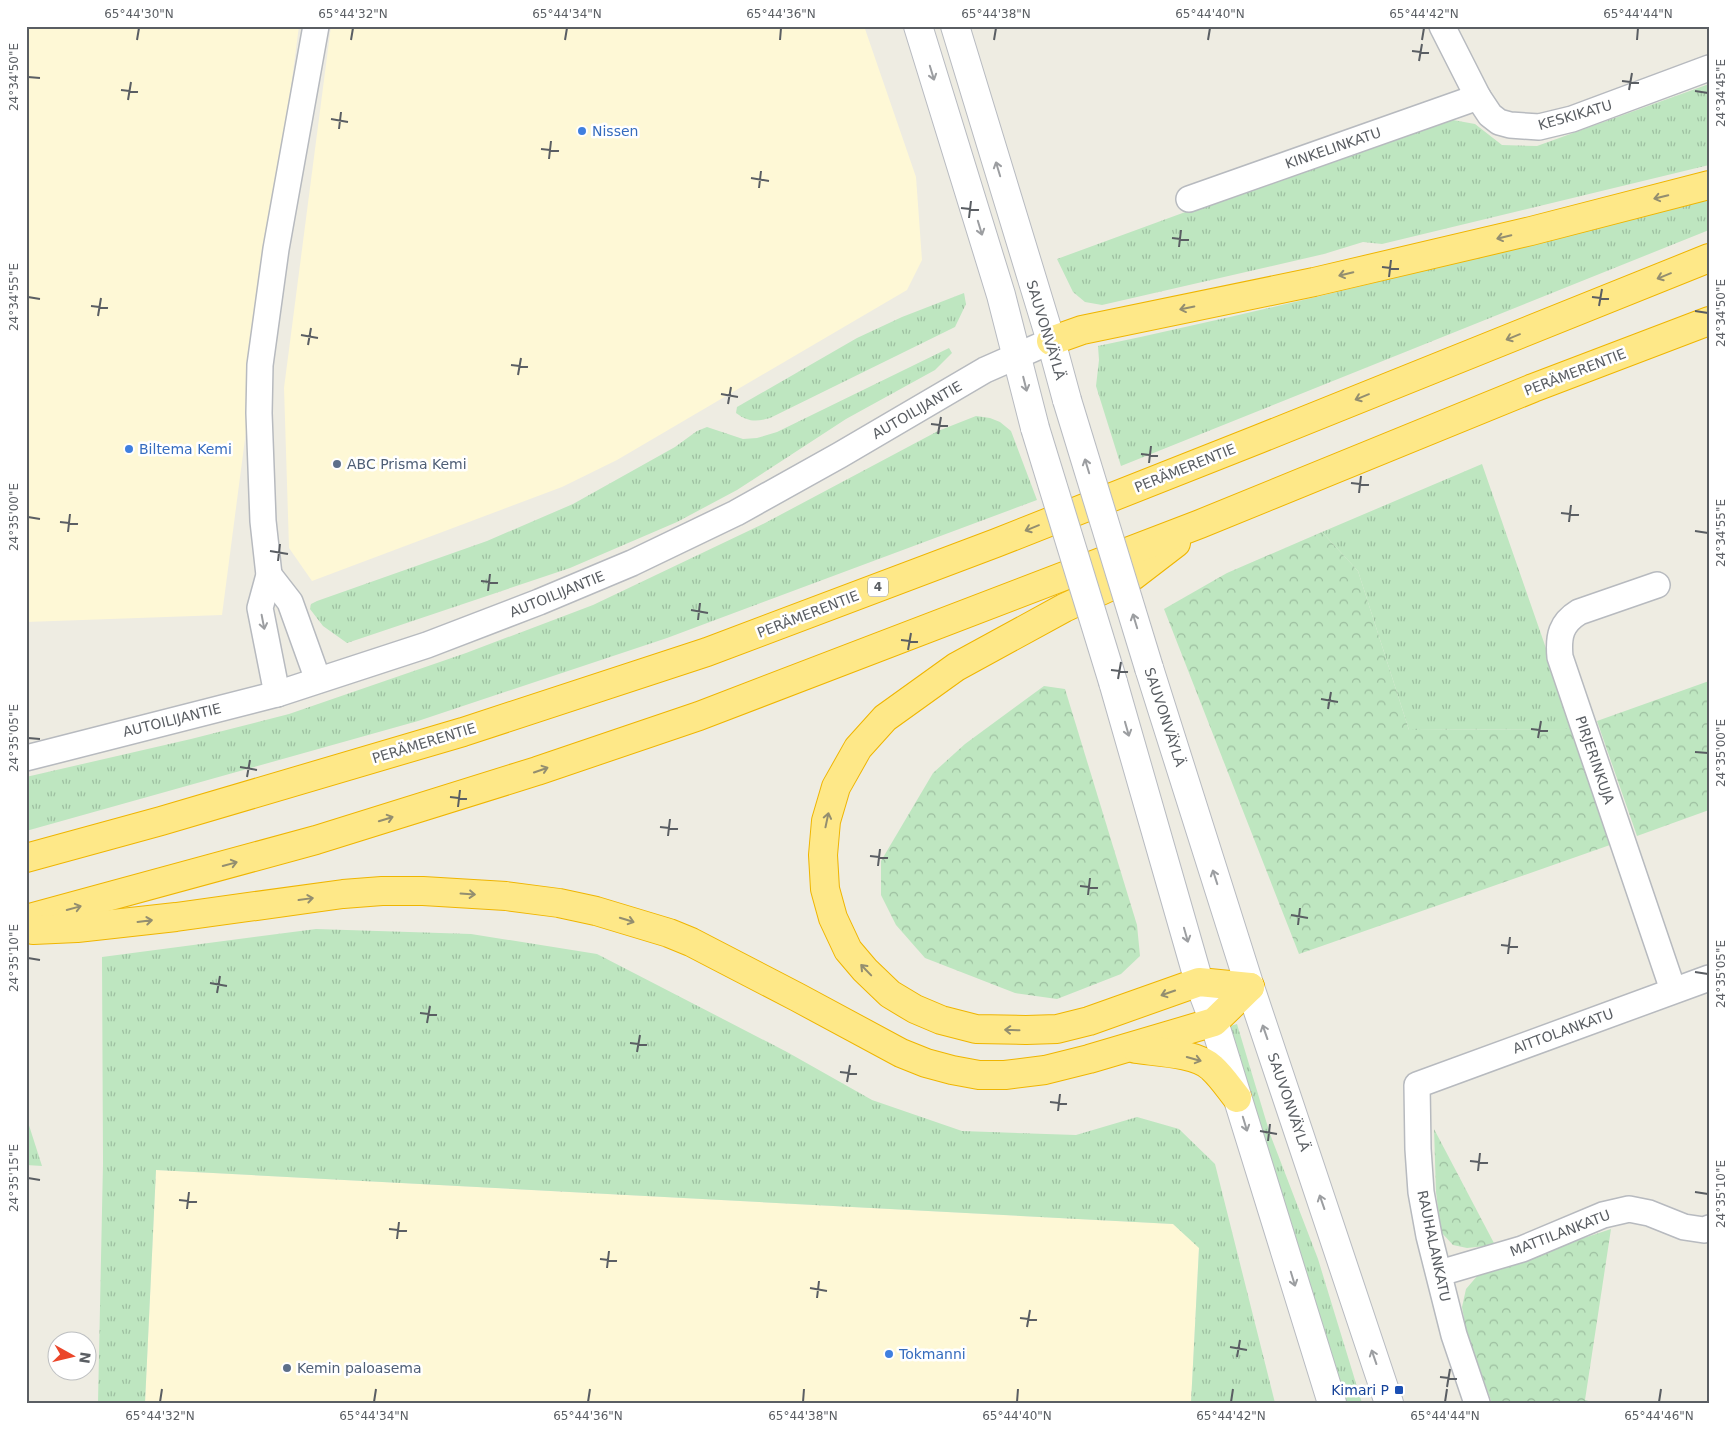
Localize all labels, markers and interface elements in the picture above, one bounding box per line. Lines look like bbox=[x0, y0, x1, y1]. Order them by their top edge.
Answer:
text: 65°44'30"N bbox=[104, 7, 174, 21]
text: 65°44'32"N bbox=[318, 7, 388, 21]
text: 65°44'34"N bbox=[532, 7, 602, 21]
text: 65°44'36"N bbox=[746, 7, 816, 21]
text: 65°44'38"N bbox=[961, 7, 1031, 21]
text: 65°44'40"N bbox=[1175, 7, 1245, 21]
text: 65°44'42"N bbox=[1389, 7, 1459, 21]
text: 65°44'44"N bbox=[1603, 7, 1673, 21]
text: 24°34'50"E bbox=[7, 43, 21, 111]
text: 24°34'45"E bbox=[1714, 59, 1728, 127]
one-way arrow bbox=[928, 64, 937, 80]
street label: KESKIKATU bbox=[1536, 97, 1614, 133]
place label: Nissen bbox=[592, 123, 638, 139]
street label: KINKELINKATU bbox=[1283, 124, 1383, 172]
marker: Nissen bbox=[576, 125, 588, 137]
one-way arrow bbox=[992, 162, 1002, 178]
one-way arrow bbox=[1654, 193, 1670, 203]
one-way arrow bbox=[976, 220, 986, 236]
one-way arrow bbox=[1496, 233, 1512, 242]
text: 24°34'55"E bbox=[7, 263, 21, 331]
one-way arrow bbox=[1338, 270, 1354, 279]
one-way arrow bbox=[1656, 272, 1672, 281]
street label: SAUVONVÄYLÄ bbox=[1023, 278, 1070, 382]
text: 24°34'50"E bbox=[1714, 279, 1728, 347]
one-way arrow bbox=[1179, 304, 1195, 313]
one-way arrow bbox=[1506, 332, 1521, 342]
street label: PERÄMERENTIE bbox=[1522, 344, 1628, 399]
one-way arrow bbox=[1020, 376, 1030, 392]
street label: AUTOILIJANTIE bbox=[869, 378, 965, 442]
one-way arrow bbox=[1355, 393, 1370, 403]
street label: PERÄMERENTIE bbox=[1132, 440, 1238, 496]
place label: Biltema Kemi bbox=[139, 441, 232, 457]
marker: Biltema Kemi bbox=[123, 443, 135, 455]
place label: ABC Prisma Kemi bbox=[347, 456, 467, 472]
marker: ABC Prisma Kemi bbox=[331, 458, 343, 470]
one-way arrow bbox=[1082, 458, 1092, 474]
text: 24°35'00"E bbox=[7, 483, 21, 551]
text: 24°34'55"E bbox=[1714, 499, 1728, 567]
one-way arrow bbox=[1025, 524, 1040, 534]
street label: AUTOILIJANTIE bbox=[507, 568, 607, 620]
road number: 4 bbox=[868, 578, 888, 596]
street label: PERÄMERENTIE bbox=[755, 586, 861, 641]
one-way arrow bbox=[1129, 613, 1139, 629]
one-way arrow bbox=[259, 614, 268, 630]
street label: SAUVONVÄYLÄ bbox=[1141, 665, 1190, 769]
street label: AUTOILIJANTIE bbox=[121, 700, 223, 740]
text: 24°35'05"E bbox=[7, 704, 21, 772]
street label: PIRJERINKUJA bbox=[1572, 714, 1618, 807]
street label: PERÄMERENTIE bbox=[370, 719, 478, 766]
text: 24°35'00"E bbox=[1714, 719, 1728, 787]
one-way arrow bbox=[1122, 720, 1132, 736]
one-way arrow bbox=[533, 765, 548, 774]
one-way arrow bbox=[823, 812, 832, 828]
one-way arrow bbox=[378, 813, 394, 823]
one-way arrow bbox=[222, 859, 238, 869]
one-way arrow bbox=[1210, 869, 1220, 885]
one-way arrow bbox=[459, 889, 475, 898]
one-way arrow bbox=[297, 894, 313, 904]
one-way arrow bbox=[65, 902, 81, 912]
one-way arrow bbox=[619, 915, 635, 925]
one-way arrow bbox=[136, 916, 152, 926]
text: 24°35'10"E bbox=[7, 924, 21, 992]
one-way arrow bbox=[1181, 927, 1191, 943]
text: 24°35'05"E bbox=[1714, 940, 1728, 1008]
one-way arrow bbox=[860, 964, 872, 976]
one-way arrow bbox=[1161, 989, 1177, 998]
street label: AITTOLANKATU bbox=[1510, 1005, 1616, 1057]
one-way arrow bbox=[1260, 1024, 1269, 1040]
one-way arrow bbox=[1004, 1025, 1020, 1035]
street label: SAUVONVÄYLÄ bbox=[1265, 1050, 1314, 1154]
one-way arrow bbox=[1186, 1055, 1202, 1065]
one-way arrow bbox=[1241, 1115, 1251, 1131]
text: 24°35'15"E bbox=[7, 1144, 21, 1212]
text: 24°35'10"E bbox=[1714, 1160, 1728, 1228]
street label: RAUHALANKATU bbox=[1414, 1189, 1454, 1303]
one-way arrow bbox=[1317, 1195, 1326, 1211]
street label: MATTILANKATU bbox=[1508, 1207, 1612, 1259]
one-way arrow bbox=[1289, 1270, 1299, 1286]
north arrow bbox=[48, 1332, 98, 1382]
place label: Tokmanni bbox=[898, 1346, 966, 1362]
marker: Tokmanni bbox=[883, 1348, 895, 1360]
one-way arrow bbox=[1369, 1349, 1378, 1365]
text: N bbox=[76, 1351, 94, 1365]
place label: Kemin paloasema bbox=[297, 1360, 422, 1376]
marker: Kemin paloasema bbox=[281, 1362, 293, 1374]
place label: Kimari P bbox=[1331, 1382, 1389, 1398]
marker: Kimari P bbox=[1393, 1384, 1405, 1396]
text: 65°44'32"N bbox=[125, 1409, 195, 1423]
text: 65°44'34"N bbox=[339, 1409, 409, 1423]
text: 65°44'36"N bbox=[553, 1409, 623, 1423]
text: 65°44'38"N bbox=[768, 1409, 838, 1423]
text: 65°44'40"N bbox=[982, 1409, 1052, 1423]
text: 65°44'42"N bbox=[1196, 1409, 1266, 1423]
text: 65°44'44"N bbox=[1410, 1409, 1480, 1423]
text: 65°44'46"N bbox=[1624, 1409, 1694, 1423]

